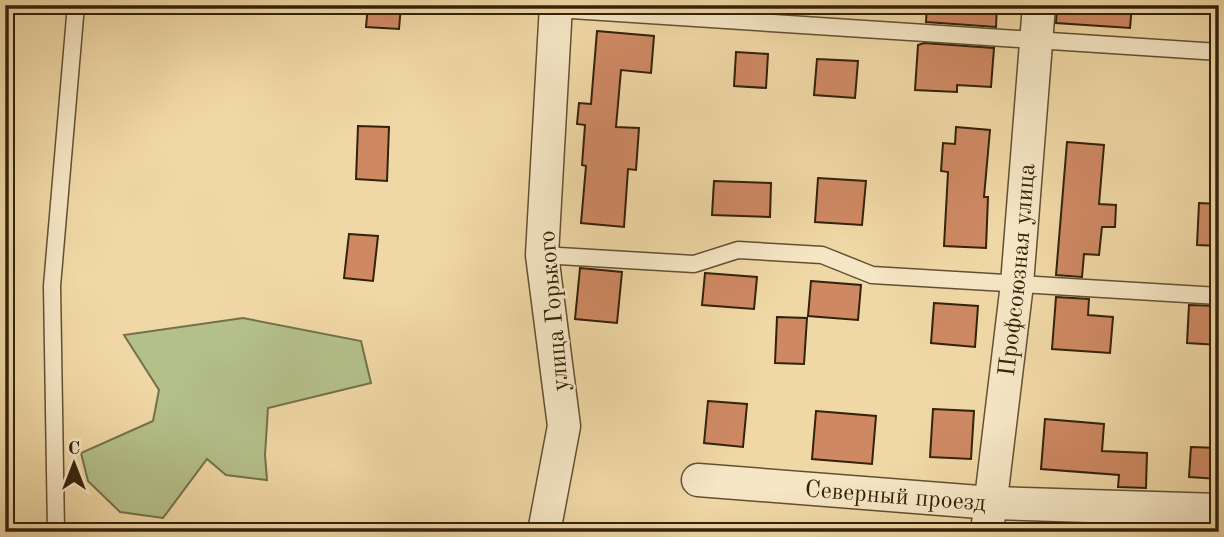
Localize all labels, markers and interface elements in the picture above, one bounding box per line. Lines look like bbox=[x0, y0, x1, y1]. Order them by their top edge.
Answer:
street label: Профсоюзная улица bbox=[996, 162, 1040, 378]
street label: улица Горького bbox=[536, 229, 574, 392]
north arrow bbox=[38, 428, 108, 498]
text: С bbox=[68, 440, 80, 459]
street label: Северный проезд bbox=[804, 478, 987, 516]

